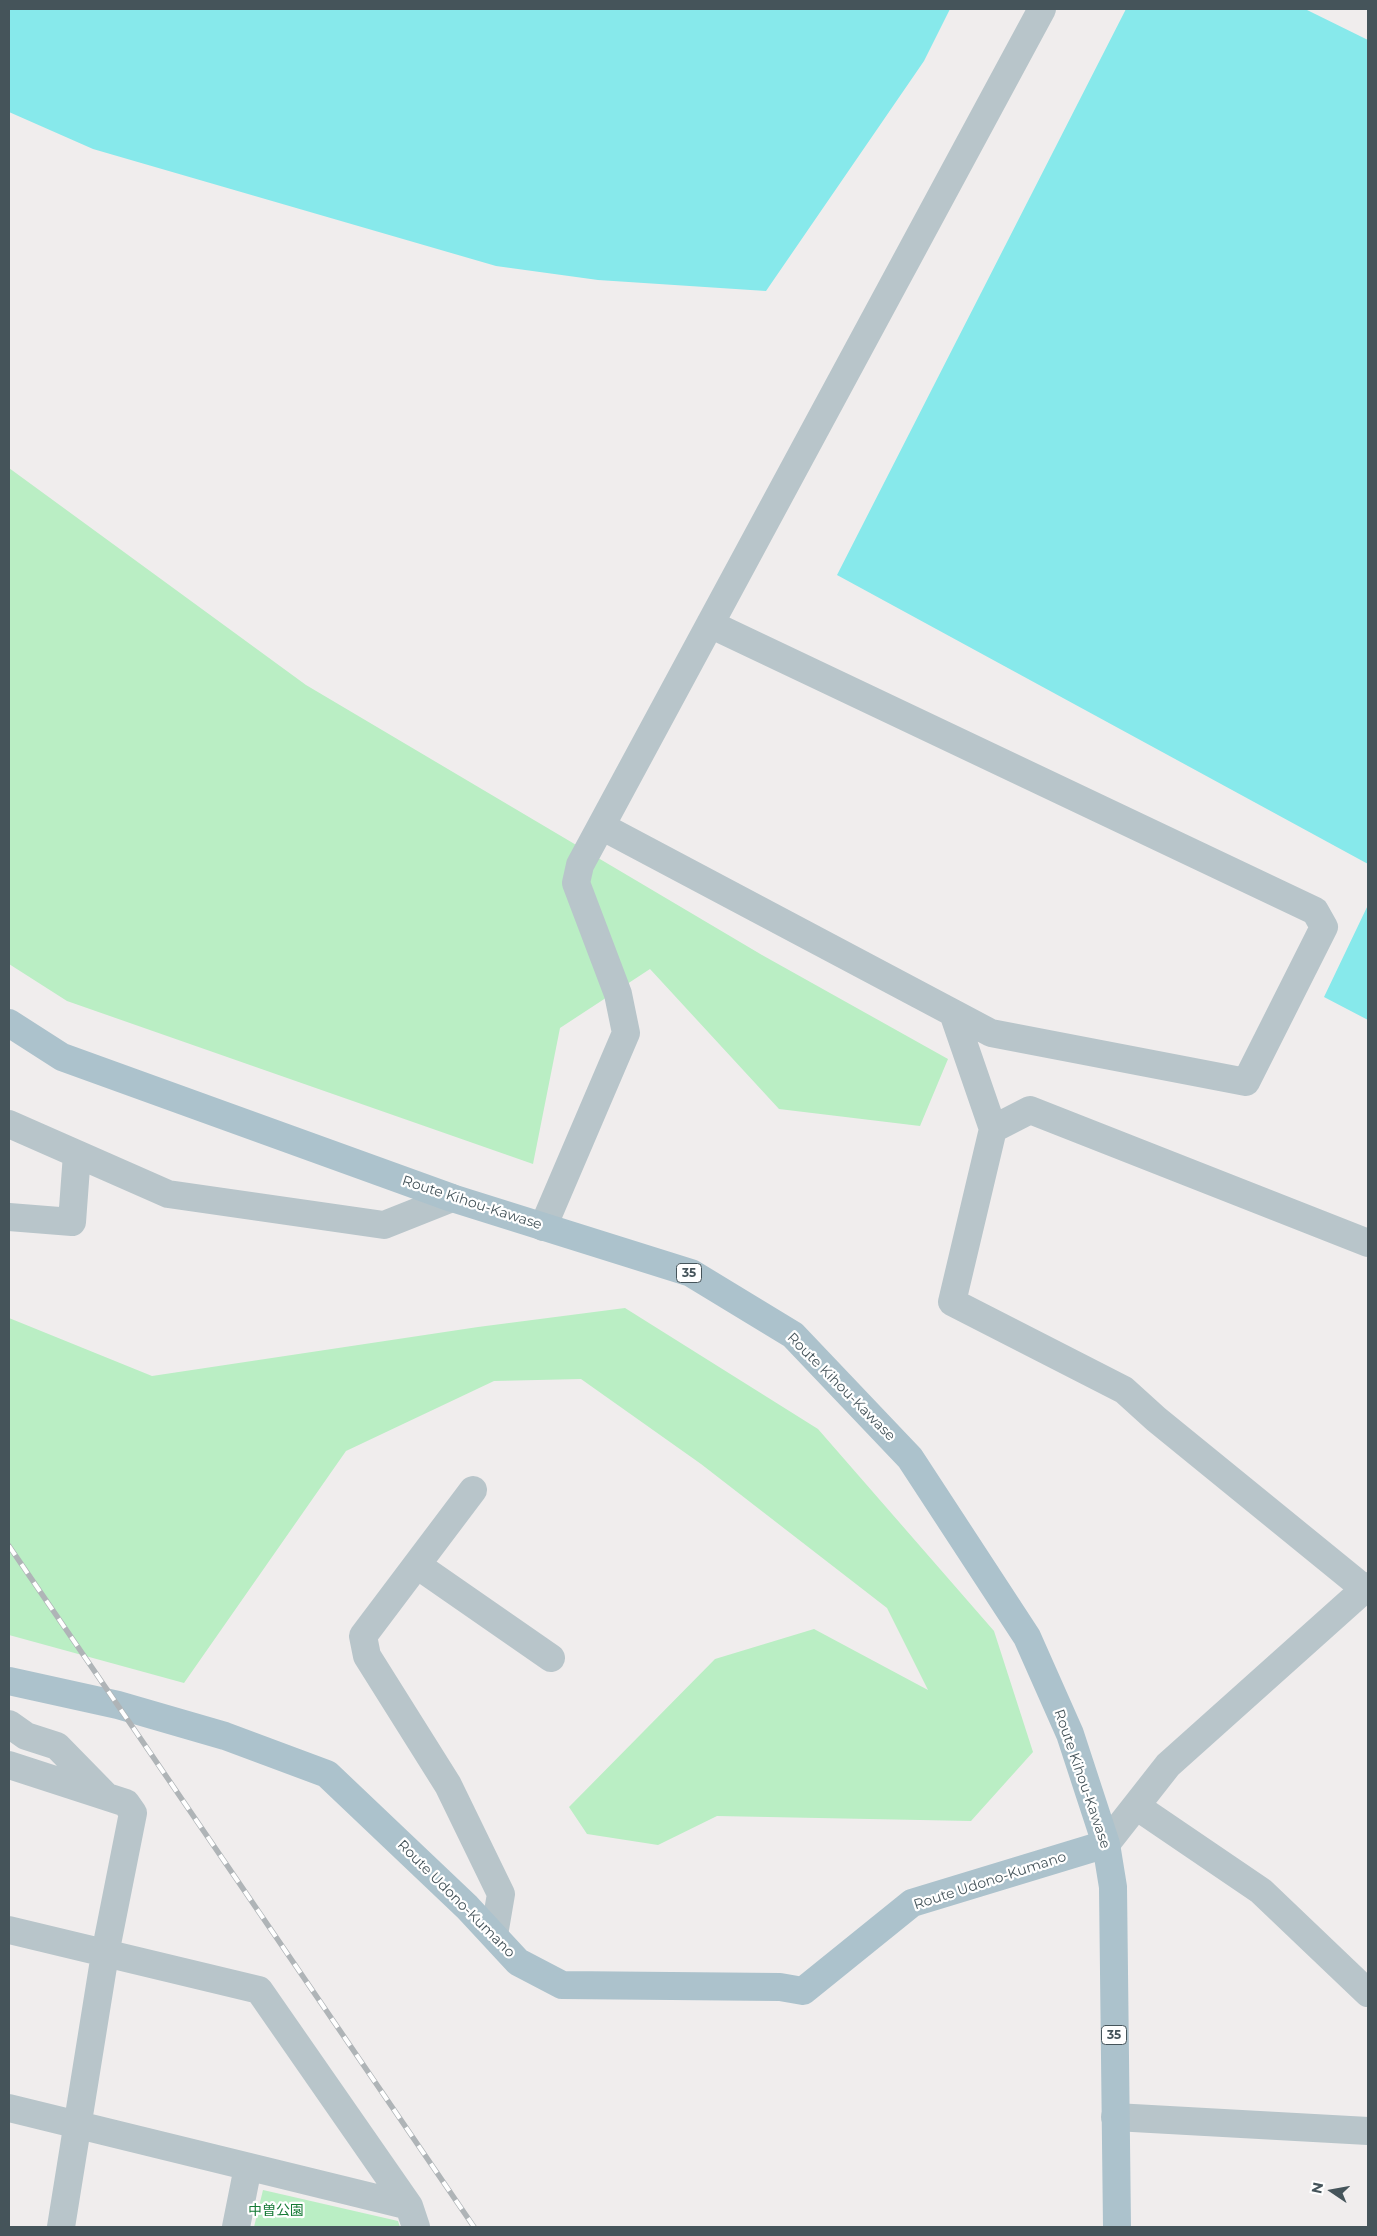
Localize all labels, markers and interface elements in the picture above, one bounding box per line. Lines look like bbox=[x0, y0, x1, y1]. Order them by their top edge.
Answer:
street label: Route Kihou-Kawase bbox=[400, 1172, 544, 1234]
road number: 35 bbox=[676, 1264, 702, 1282]
street label: Route Kihou-Kawase bbox=[783, 1329, 899, 1445]
street label: Route Kihou-Kawase bbox=[1050, 1707, 1114, 1851]
street label: Route Udono-Kumano bbox=[394, 1837, 518, 1961]
street label: Route Udono-Kumano bbox=[912, 1848, 1068, 1914]
road number: 35 bbox=[1102, 2026, 1126, 2044]
north arrow bbox=[1307, 2166, 1357, 2216]
text: N bbox=[1307, 2180, 1327, 2195]
park label: 中曽公園 bbox=[248, 2203, 304, 2219]

